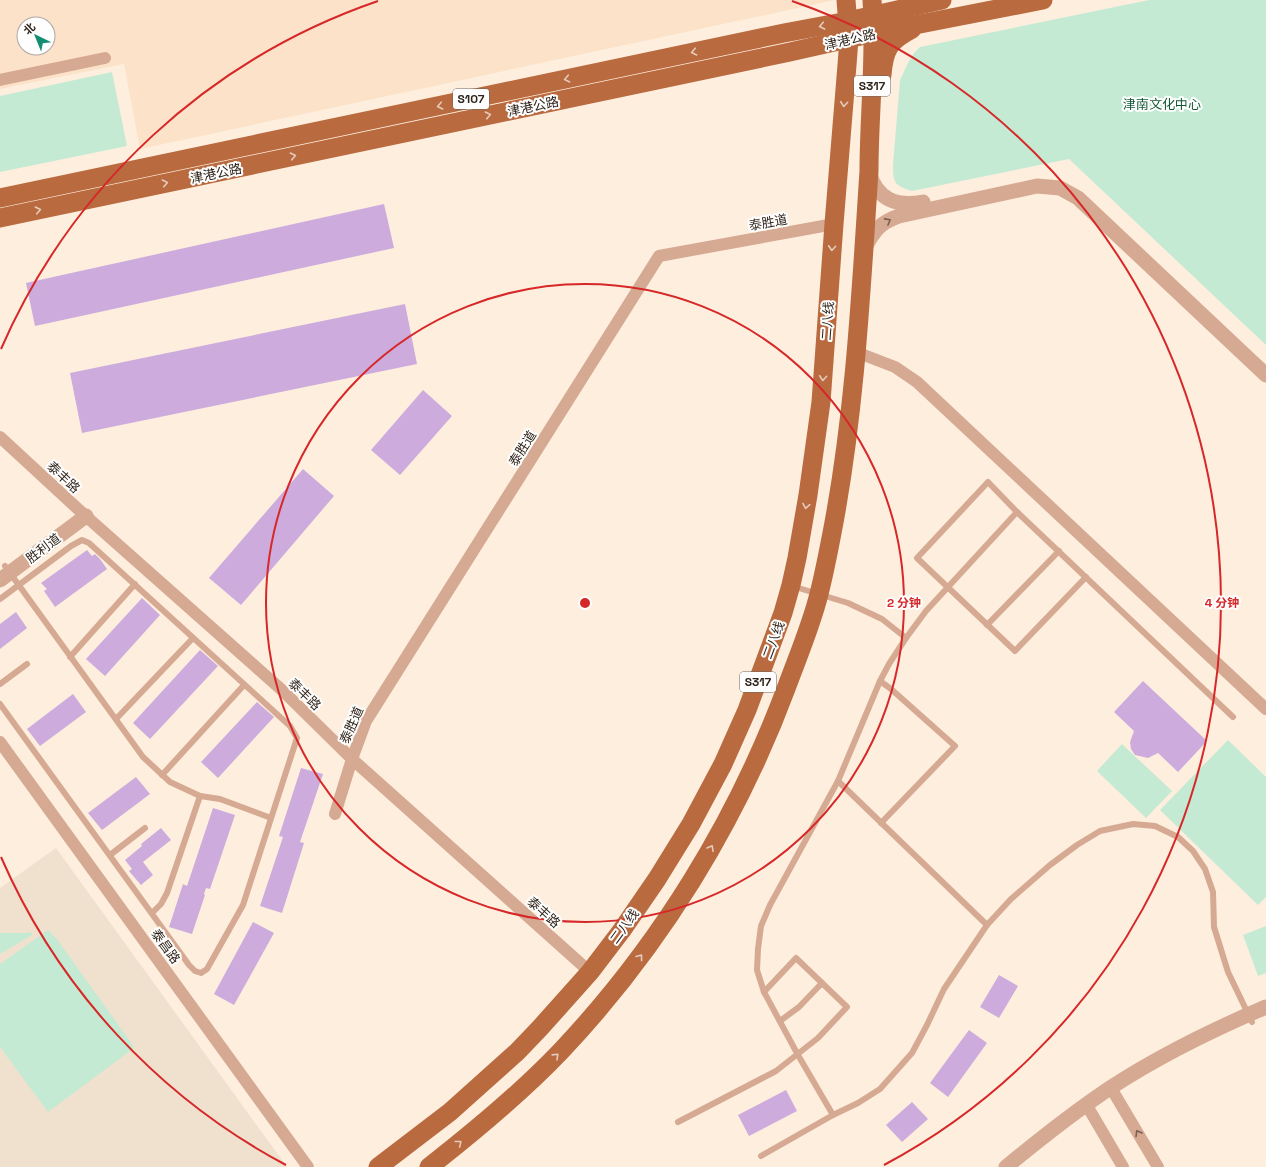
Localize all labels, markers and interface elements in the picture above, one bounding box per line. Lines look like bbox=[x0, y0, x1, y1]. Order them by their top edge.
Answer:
north arrow bbox=[16, 16, 56, 56]
text: 北 bbox=[20, 20, 38, 38]
one-way arrow bbox=[818, 21, 825, 30]
street label: 津港公路 bbox=[823, 25, 877, 54]
one-way arrow bbox=[691, 48, 697, 56]
one-way arrow bbox=[564, 74, 570, 83]
road number: S317 bbox=[854, 76, 890, 96]
road number: S107 bbox=[453, 89, 489, 109]
street label: 津港公路 bbox=[506, 93, 560, 120]
park label: 津南文化中心 bbox=[1123, 96, 1201, 113]
one-way arrow bbox=[437, 101, 443, 109]
one-way arrow bbox=[840, 101, 849, 107]
one-way arrow bbox=[485, 112, 491, 120]
one-way arrow bbox=[289, 153, 296, 161]
street label: 津港公路 bbox=[189, 160, 243, 187]
one-way arrow bbox=[162, 180, 169, 188]
one-way arrow bbox=[35, 206, 41, 214]
street label: 泰胜道 bbox=[747, 211, 789, 234]
one-way arrow bbox=[884, 218, 891, 226]
one-way arrow bbox=[827, 245, 836, 251]
street label: 二八线 bbox=[818, 301, 837, 341]
one-way arrow bbox=[819, 374, 828, 381]
street label: 泰胜道 bbox=[505, 427, 540, 469]
street label: 泰丰路 bbox=[44, 458, 84, 497]
one-way arrow bbox=[802, 503, 811, 509]
street label: 胜利道 bbox=[23, 530, 64, 567]
text: 2 分钟 bbox=[887, 595, 921, 611]
text: 4 分钟 bbox=[1205, 595, 1239, 611]
centre of rings bbox=[578, 596, 592, 610]
street label: 二八线 bbox=[759, 619, 788, 661]
road number: S317 bbox=[740, 672, 776, 692]
street label: 泰丰路 bbox=[285, 675, 325, 714]
street label: 泰胜道 bbox=[336, 704, 367, 746]
one-way arrow bbox=[707, 845, 714, 852]
street label: 泰丰路 bbox=[523, 893, 564, 932]
street label: 二八线 bbox=[606, 906, 643, 947]
street label: 泰昌路 bbox=[147, 926, 184, 967]
one-way arrow bbox=[635, 955, 642, 962]
one-way arrow bbox=[551, 1053, 559, 1061]
one-way arrow bbox=[1136, 1130, 1143, 1137]
one-way arrow bbox=[454, 1140, 462, 1147]

